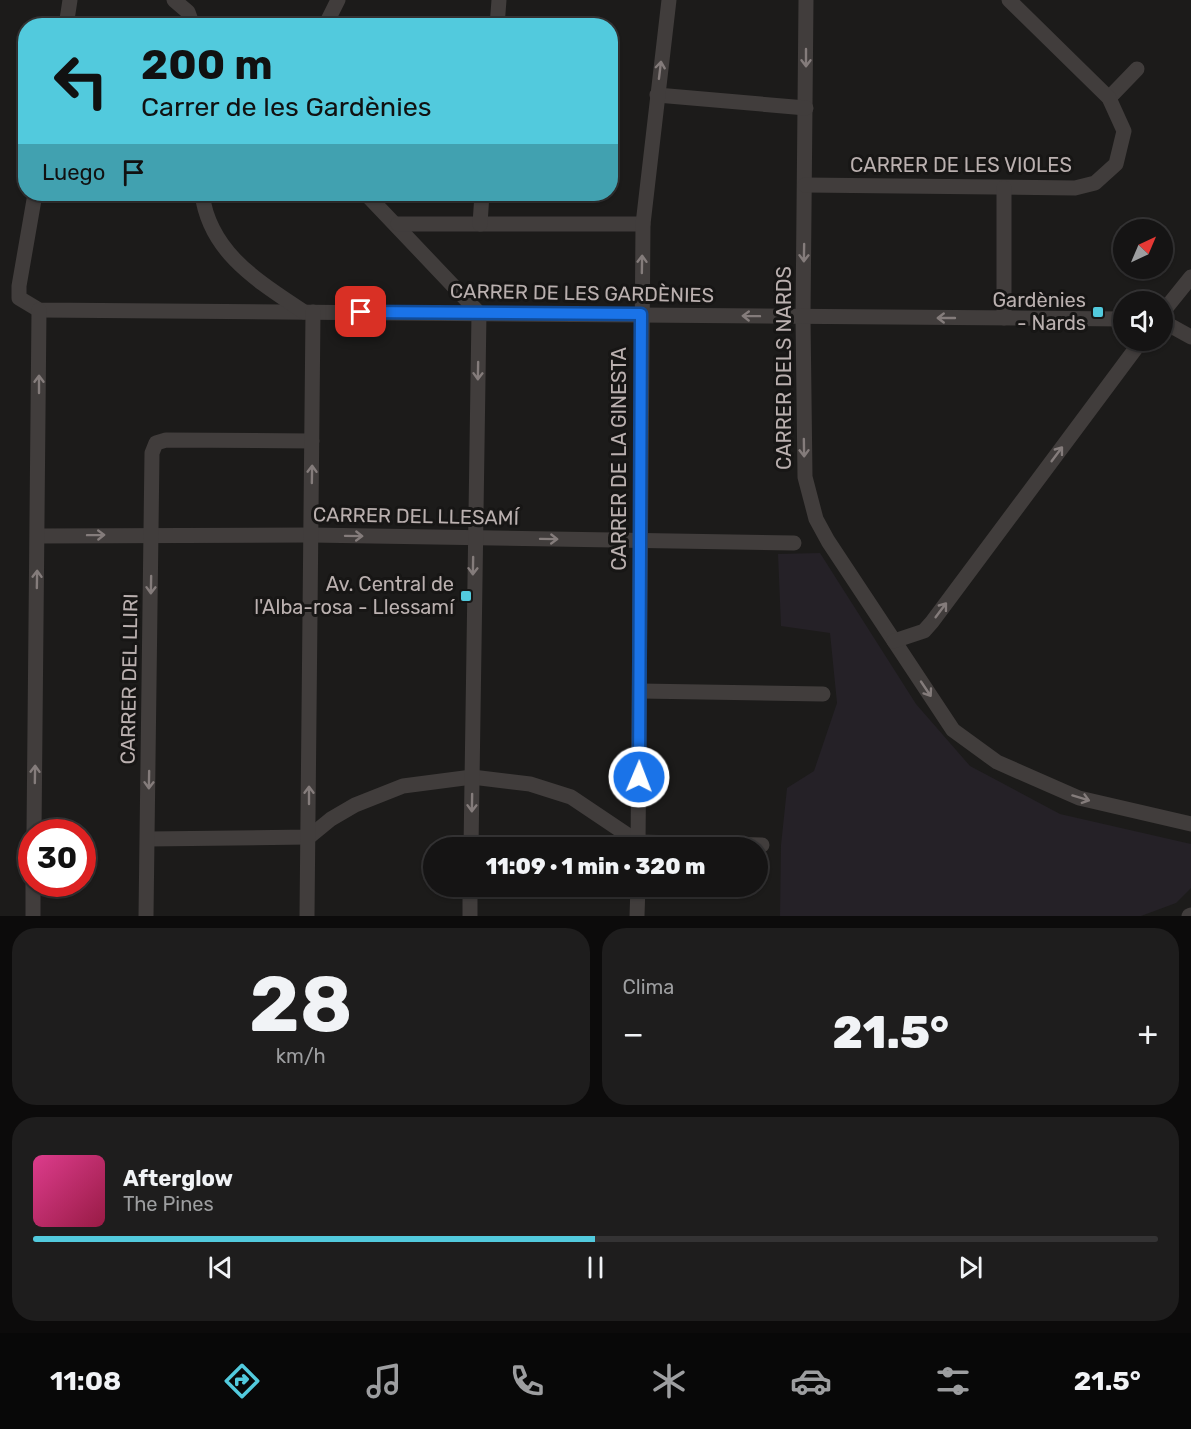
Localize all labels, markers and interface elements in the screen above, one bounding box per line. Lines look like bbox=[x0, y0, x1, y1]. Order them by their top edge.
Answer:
text: 200 m bbox=[141, 40, 273, 90]
icon: left bbox=[42, 42, 120, 120]
one-way arrow bbox=[800, 48, 812, 68]
one-way arrow bbox=[655, 61, 666, 80]
text: Carrer de les Gardènies bbox=[141, 91, 432, 123]
street label: CARRER DE LES VIOLES bbox=[850, 153, 1072, 177]
icon: arrive bbox=[117, 156, 150, 189]
text: Luego bbox=[42, 159, 105, 186]
north arrow bbox=[1113, 219, 1173, 279]
map controls bbox=[1113, 219, 1173, 351]
one-way arrow bbox=[798, 243, 810, 263]
one-way arrow bbox=[636, 255, 648, 275]
street label: CARRER DELS NARDS bbox=[772, 266, 796, 470]
street label: CARRER DE LES GARDÈNIES bbox=[450, 279, 714, 307]
pin bbox=[335, 286, 386, 337]
place label: Gardènies - Nards bbox=[992, 288, 1086, 335]
button: sound bbox=[1113, 291, 1173, 351]
icon: arrive bbox=[344, 295, 377, 328]
marker: Gardènies - Nards bbox=[1091, 305, 1105, 319]
one-way arrow bbox=[741, 310, 761, 322]
one-way arrow bbox=[936, 312, 956, 324]
street label: CARRER DE LA GINESTA bbox=[607, 347, 631, 571]
one-way arrow bbox=[472, 361, 484, 381]
one-way arrow bbox=[33, 375, 45, 395]
one-way arrow bbox=[799, 438, 810, 458]
one-way arrow bbox=[1051, 446, 1064, 462]
one-way arrow bbox=[306, 464, 318, 484]
street label: CARRER DEL LLESAMÍ bbox=[313, 502, 521, 530]
one-way arrow bbox=[86, 530, 106, 541]
one-way arrow bbox=[344, 530, 364, 541]
one-way arrow bbox=[539, 533, 559, 545]
one-way arrow bbox=[468, 556, 479, 576]
one-way arrow bbox=[31, 570, 43, 590]
place label: Av. Central de l'Alba-rosa - Llessamí bbox=[254, 572, 455, 619]
one-way arrow bbox=[145, 574, 157, 594]
marker: Av. Central de l'Alba-rosa - Llessamí bbox=[459, 589, 473, 603]
street label: CARRER DEL LLIRI bbox=[116, 593, 142, 765]
one-way arrow bbox=[934, 602, 947, 618]
one-way arrow bbox=[920, 681, 932, 697]
position arrow bbox=[607, 745, 671, 809]
one-way arrow bbox=[29, 765, 40, 785]
one-way arrow bbox=[143, 769, 155, 789]
one-way arrow bbox=[303, 785, 315, 805]
one-way arrow bbox=[466, 793, 477, 813]
one-way arrow bbox=[1071, 793, 1090, 804]
speed limit sign: 30 bbox=[18, 819, 96, 897]
text: 11:09 · 1 min · 320 m bbox=[486, 853, 705, 880]
text: 28 bbox=[249, 958, 353, 1051]
text: Clima bbox=[623, 975, 674, 999]
text: 21.5° bbox=[832, 1006, 949, 1059]
text: − bbox=[623, 1014, 644, 1053]
text: + bbox=[1137, 1014, 1158, 1053]
text: km/h bbox=[276, 1044, 326, 1068]
text: Afterglow bbox=[123, 1165, 233, 1192]
text: The Pines bbox=[123, 1192, 214, 1216]
icon: previous bbox=[204, 1251, 237, 1284]
icon: pause bbox=[579, 1251, 612, 1284]
icon: next bbox=[954, 1251, 987, 1284]
icon: directions bbox=[221, 1360, 263, 1402]
icon: music bbox=[363, 1360, 405, 1402]
icon: phone bbox=[506, 1360, 548, 1402]
icon: climate bbox=[648, 1360, 690, 1402]
icon: car bbox=[790, 1360, 832, 1402]
icon: filters bbox=[932, 1360, 974, 1402]
text: 11:08 bbox=[50, 1365, 121, 1397]
text: 21.5° bbox=[1074, 1365, 1141, 1397]

